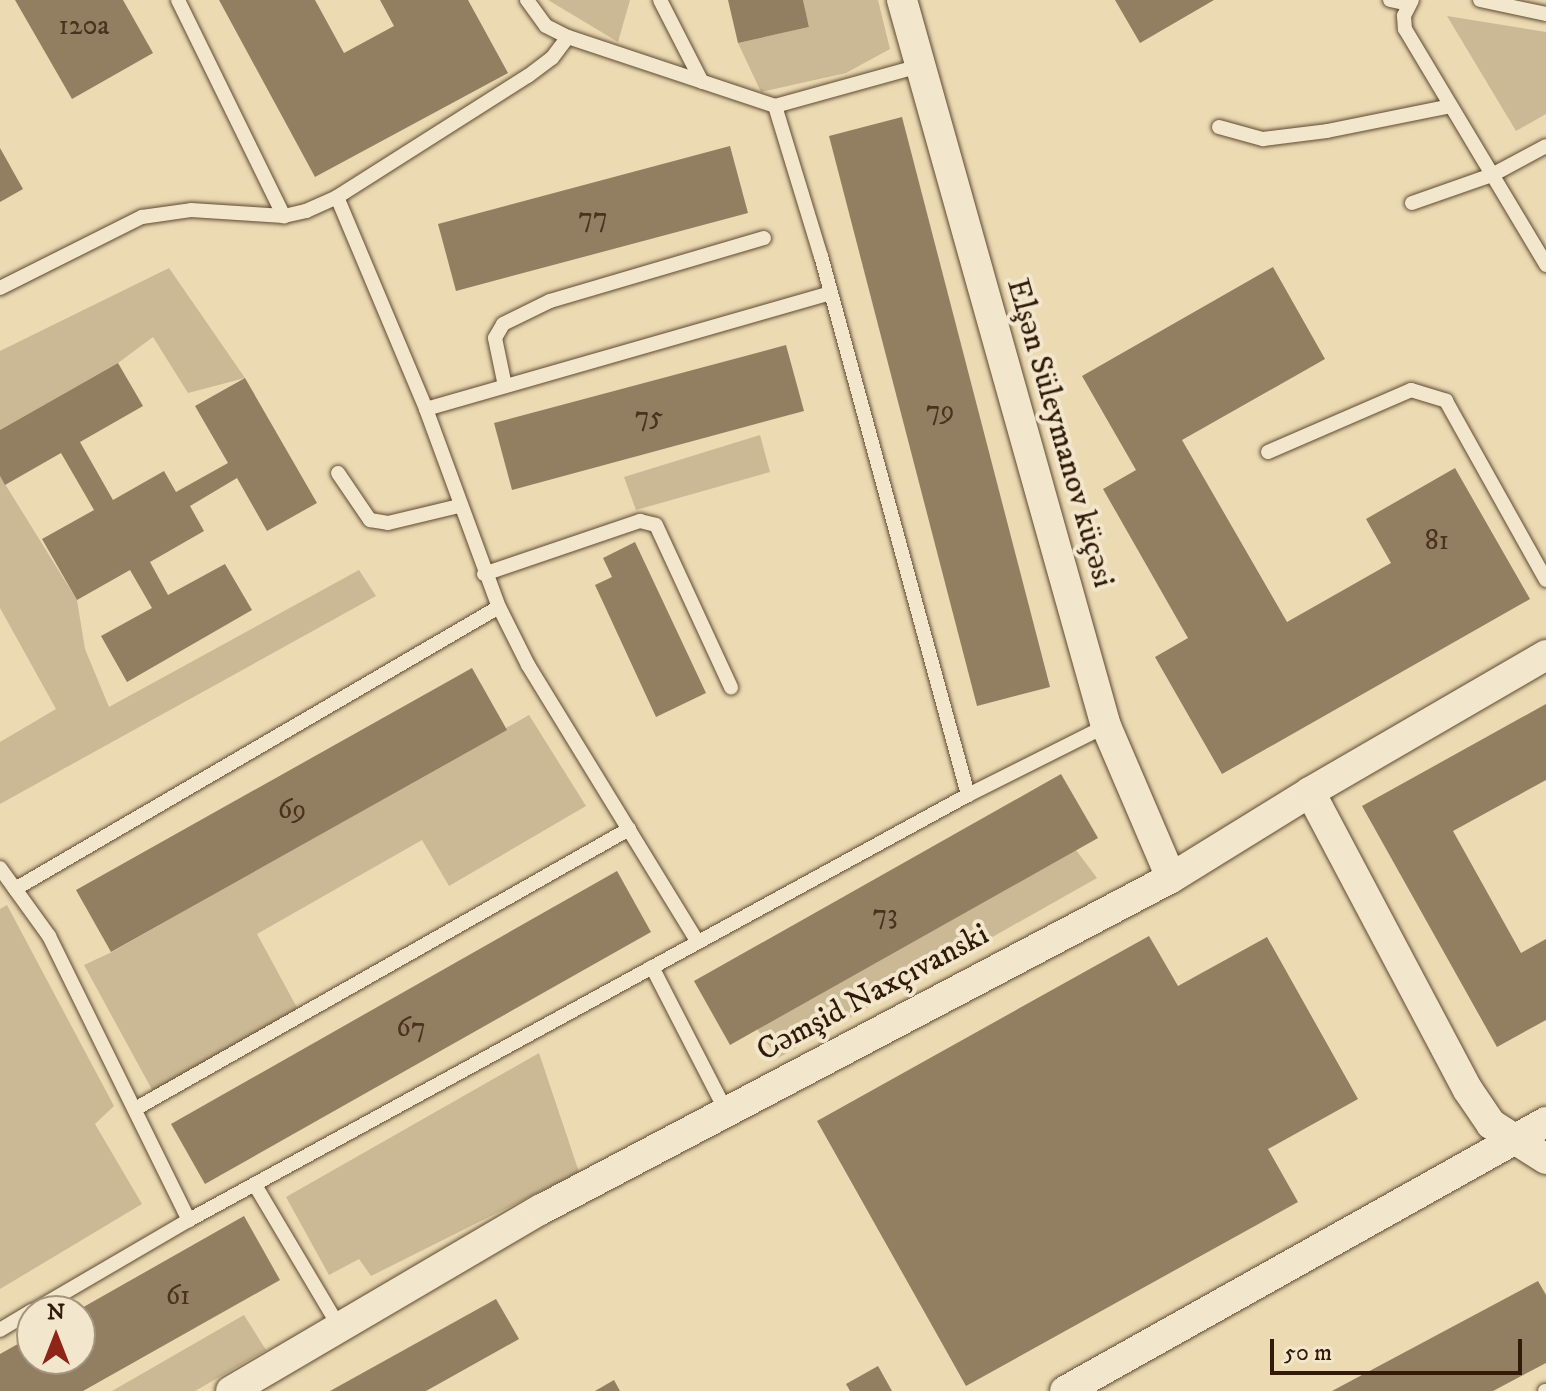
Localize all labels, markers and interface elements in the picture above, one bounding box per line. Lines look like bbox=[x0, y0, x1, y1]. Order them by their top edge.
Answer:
house number: 120a bbox=[59, 9, 109, 43]
house number: 77 bbox=[578, 201, 608, 235]
street label: Elşən Süleymanov küçəsi bbox=[997, 274, 1123, 592]
house number: 79 bbox=[926, 394, 954, 428]
house number: 75 bbox=[635, 400, 663, 434]
house number: 81 bbox=[1425, 524, 1449, 558]
house number: 69 bbox=[278, 793, 306, 827]
house number: 73 bbox=[872, 898, 898, 932]
street label: Cəmşid Naxçıvanski bbox=[750, 916, 996, 1070]
house number: 67 bbox=[396, 1011, 426, 1045]
house number: 61 bbox=[166, 1279, 190, 1313]
north arrow bbox=[16, 1295, 96, 1375]
text: N bbox=[47, 1299, 65, 1326]
scale bar bbox=[1274, 1323, 1526, 1373]
text: 50 m bbox=[1284, 1338, 1332, 1368]

